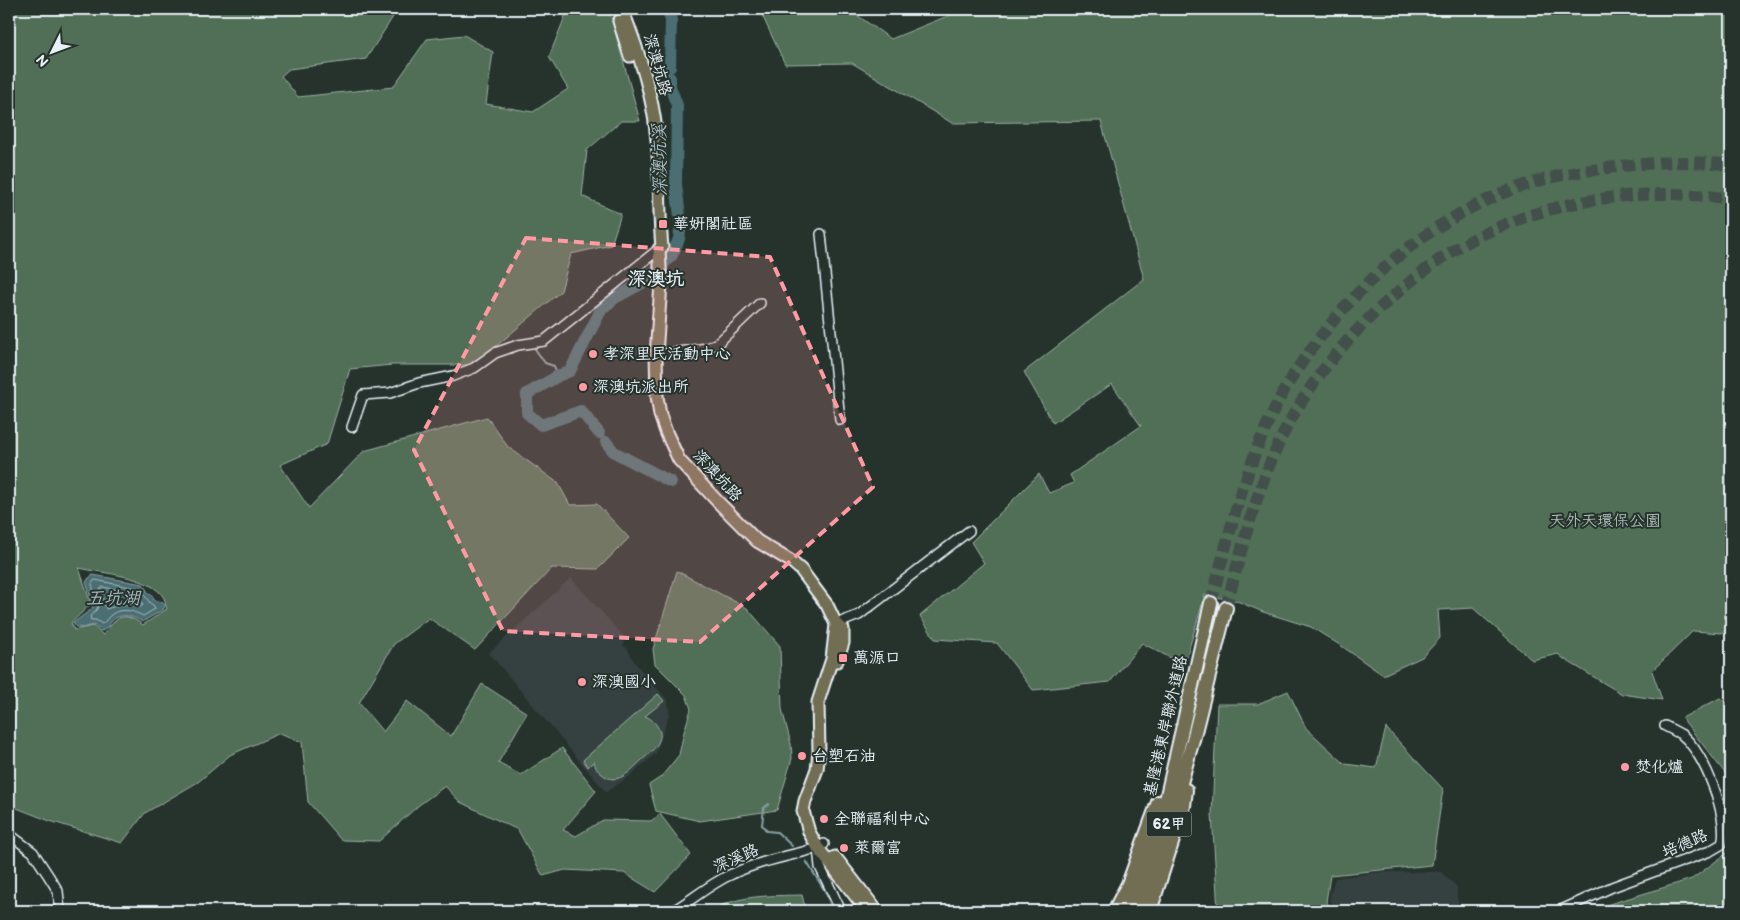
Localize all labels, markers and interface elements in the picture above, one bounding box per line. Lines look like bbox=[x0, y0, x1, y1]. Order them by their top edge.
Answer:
north arrow bbox=[28, 28, 78, 78]
street label: 深澳坑路 bbox=[639, 32, 675, 98]
text: N bbox=[33, 51, 53, 70]
water label: 深澳坑溪 bbox=[649, 123, 671, 196]
place label: 華妍閣社區 bbox=[673, 215, 753, 234]
marker: 華妍閣社區 bbox=[657, 218, 669, 230]
district label: 深澳坑 bbox=[627, 268, 685, 291]
place label: 孝深里民活動中心 bbox=[603, 345, 731, 364]
marker: 孝深里民活動中心 bbox=[587, 348, 599, 360]
place label: 深澳坑派出所 bbox=[593, 378, 689, 397]
marker: 深澳坑派出所 bbox=[577, 381, 589, 393]
street label: 深澳坑路 bbox=[688, 446, 746, 506]
park label: 天外天環保公園 bbox=[1549, 512, 1661, 531]
water label: 五坑湖 bbox=[86, 588, 142, 609]
place label: 萬源口 bbox=[853, 649, 901, 668]
marker: 萬源口 bbox=[837, 652, 849, 664]
street label: 基隆港東岸聯外道路 bbox=[1141, 654, 1191, 798]
place label: 深澳國小 bbox=[592, 673, 656, 692]
marker: 深澳國小 bbox=[576, 676, 588, 688]
place label: 台塑石油 bbox=[812, 747, 876, 766]
marker: 台塑石油 bbox=[796, 750, 808, 762]
place label: 焚化爐 bbox=[1635, 758, 1683, 777]
marker: 焚化爐 bbox=[1619, 761, 1631, 773]
place label: 全聯福利中心 bbox=[834, 810, 930, 829]
road number: 62甲 bbox=[1146, 812, 1192, 836]
marker: 全聯福利中心 bbox=[818, 813, 830, 825]
street label: 培德路 bbox=[1659, 826, 1711, 862]
place label: 萊爾富 bbox=[854, 839, 902, 858]
street label: 深溪路 bbox=[710, 841, 762, 877]
marker: 萊爾富 bbox=[838, 842, 850, 854]

